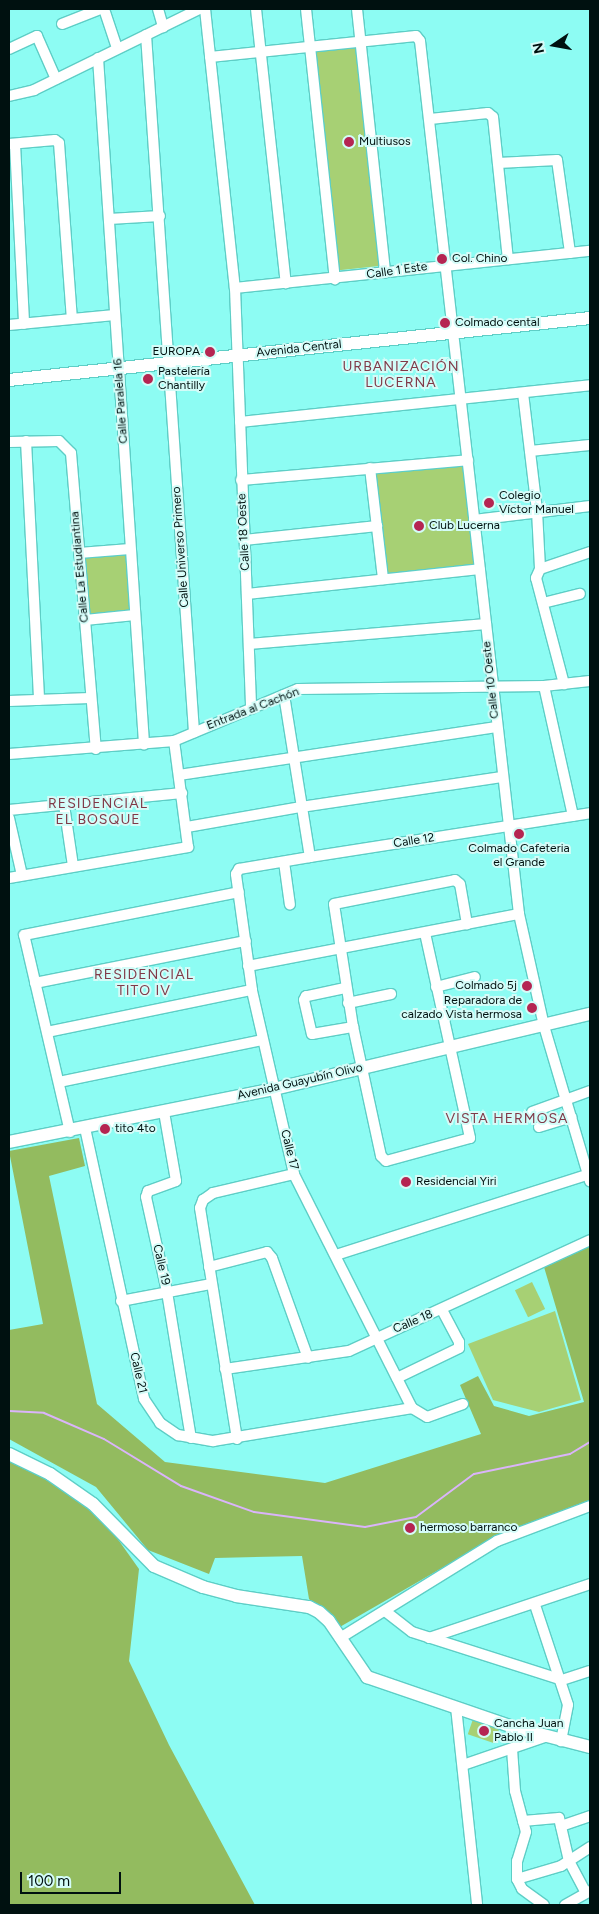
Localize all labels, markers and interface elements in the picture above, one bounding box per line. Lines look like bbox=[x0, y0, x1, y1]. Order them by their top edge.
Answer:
north arrow bbox=[529, 20, 579, 70]
text: N bbox=[529, 41, 548, 55]
place label: Multiusos bbox=[359, 135, 411, 149]
marker: Multiusos bbox=[343, 136, 355, 148]
place label: Col. Chino bbox=[452, 252, 507, 266]
marker: Col. Chino bbox=[436, 253, 448, 265]
street label: Calle 1 Este bbox=[366, 260, 428, 282]
place label: Colmado cental bbox=[455, 316, 540, 330]
marker: Colmado cental bbox=[439, 317, 451, 329]
street label: Avenida Central bbox=[256, 337, 342, 361]
place label: EUROPA bbox=[153, 345, 200, 359]
marker: EUROPA bbox=[204, 346, 216, 358]
street label: Calle Paralela 16 bbox=[111, 358, 131, 444]
district label: URBANIZACIÓN LUCERNA bbox=[341, 359, 461, 392]
place label: Pastelería Chantilly bbox=[158, 365, 210, 393]
marker: Pastelería Chantilly bbox=[142, 373, 154, 385]
street label: Calle Universo Primero bbox=[170, 486, 192, 608]
place label: Colegio Víctor Manuel bbox=[499, 489, 574, 517]
street label: Calle 18 Oeste bbox=[235, 493, 253, 571]
marker: Colegio Víctor Manuel bbox=[483, 497, 495, 509]
street label: Calle La Estudiantina bbox=[68, 511, 92, 623]
place label: Club Lucerna bbox=[429, 519, 500, 533]
marker: Club Lucerna bbox=[413, 520, 425, 532]
street label: Calle 10 Oeste bbox=[480, 641, 502, 719]
street label: Entrada al Cachón bbox=[205, 685, 301, 733]
district label: RESIDENCIAL EL BOSQUE bbox=[47, 796, 149, 829]
marker: Colmado Cafeteria el Grande bbox=[513, 828, 525, 840]
street label: Calle 12 bbox=[393, 831, 435, 851]
place label: Colmado Cafeteria el Grande bbox=[468, 842, 570, 870]
district label: RESIDENCIAL TITO IV bbox=[93, 967, 195, 1000]
place label: Colmado 5j bbox=[455, 979, 517, 993]
marker: Colmado 5j bbox=[521, 980, 533, 992]
place label: Reparadora de calzado Vista hermosa bbox=[401, 994, 522, 1022]
marker: Reparadora de calzado Vista hermosa bbox=[526, 1002, 538, 1014]
street label: Avenida Guayubín Olivo bbox=[236, 1061, 364, 1103]
district label: VISTA HERMOSA bbox=[444, 1111, 570, 1127]
place label: tito 4to bbox=[115, 1122, 156, 1136]
marker: tito 4to bbox=[99, 1123, 111, 1135]
street label: Calle 17 bbox=[277, 1128, 301, 1172]
place label: Residencial Yiri bbox=[416, 1175, 497, 1189]
marker: Residencial Yiri bbox=[400, 1176, 412, 1188]
street label: Calle 19 bbox=[149, 1243, 173, 1287]
street label: Calle 18 bbox=[391, 1307, 435, 1337]
street label: Calle 21 bbox=[126, 1351, 150, 1395]
place label: hermoso barranco bbox=[420, 1521, 518, 1535]
marker: hermoso barranco bbox=[404, 1522, 416, 1534]
place label: Cancha Juan Pablo II bbox=[494, 1717, 563, 1745]
marker: Cancha Juan Pablo II bbox=[478, 1725, 490, 1737]
scale bar bbox=[22, 1862, 124, 1894]
text: 100 m bbox=[28, 1872, 70, 1890]

